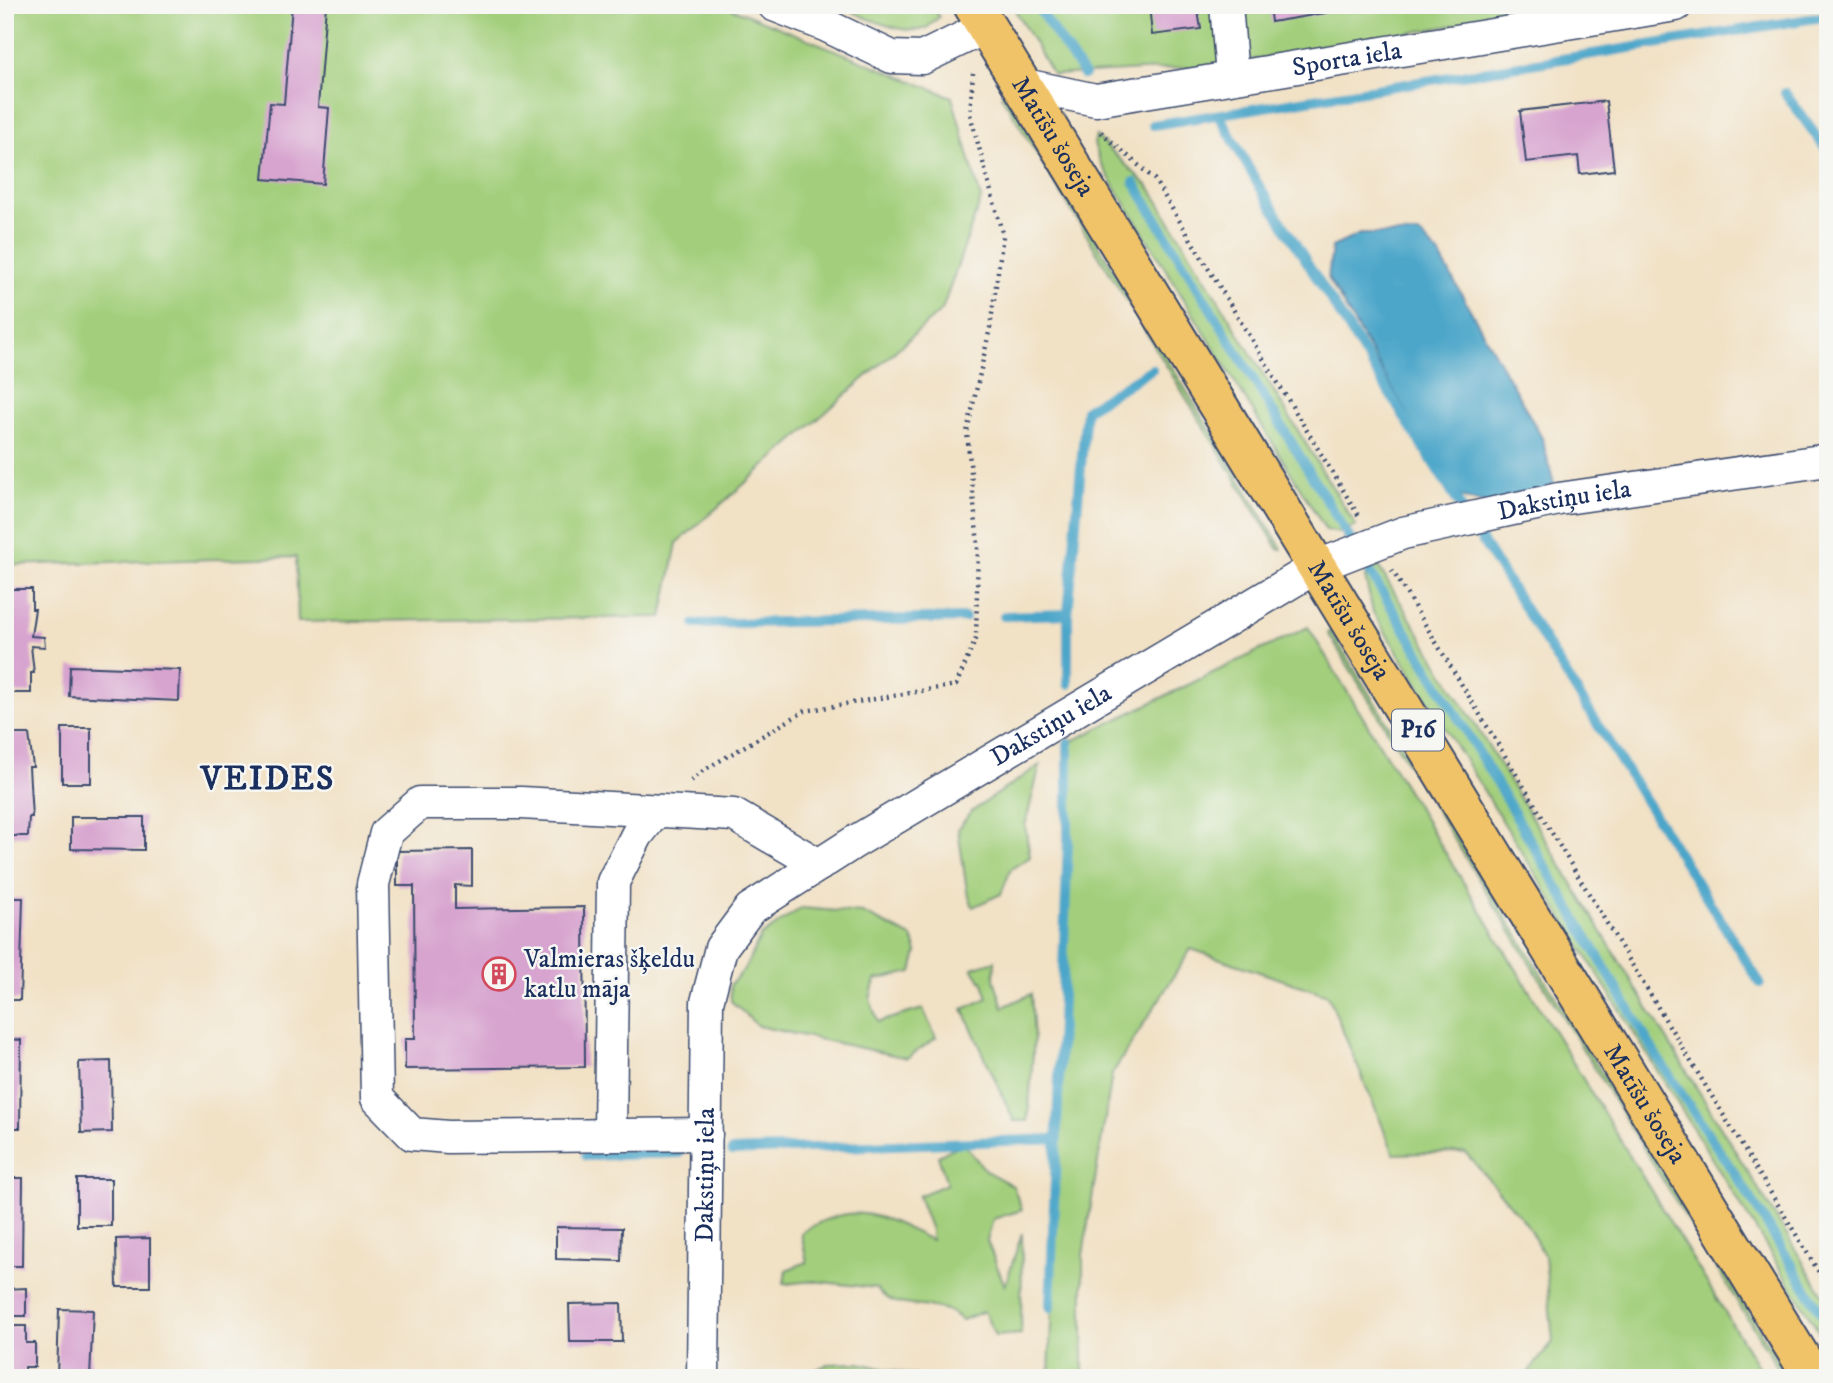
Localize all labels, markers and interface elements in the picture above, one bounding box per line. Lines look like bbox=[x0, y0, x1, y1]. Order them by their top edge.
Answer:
street label: Sporta iela bbox=[1290, 34, 1404, 84]
street label: Matīšu šoseja bbox=[1004, 70, 1103, 202]
street label: Dakstiņu iela bbox=[1495, 472, 1633, 528]
street label: Matīšu šoseja bbox=[1300, 554, 1399, 686]
street label: Dakstiņu iela bbox=[984, 676, 1117, 774]
road number: P16 bbox=[1392, 710, 1444, 750]
district label: VEIDES bbox=[199, 759, 335, 800]
place label: Valmieras šķeldu katlu māja bbox=[523, 943, 695, 1006]
building icon: Valmieras šķeldu katlu māja bbox=[480, 955, 518, 993]
street label: Matīšu šoseja bbox=[1596, 1038, 1694, 1170]
street label: Dakstiņu iela bbox=[688, 1107, 722, 1243]

